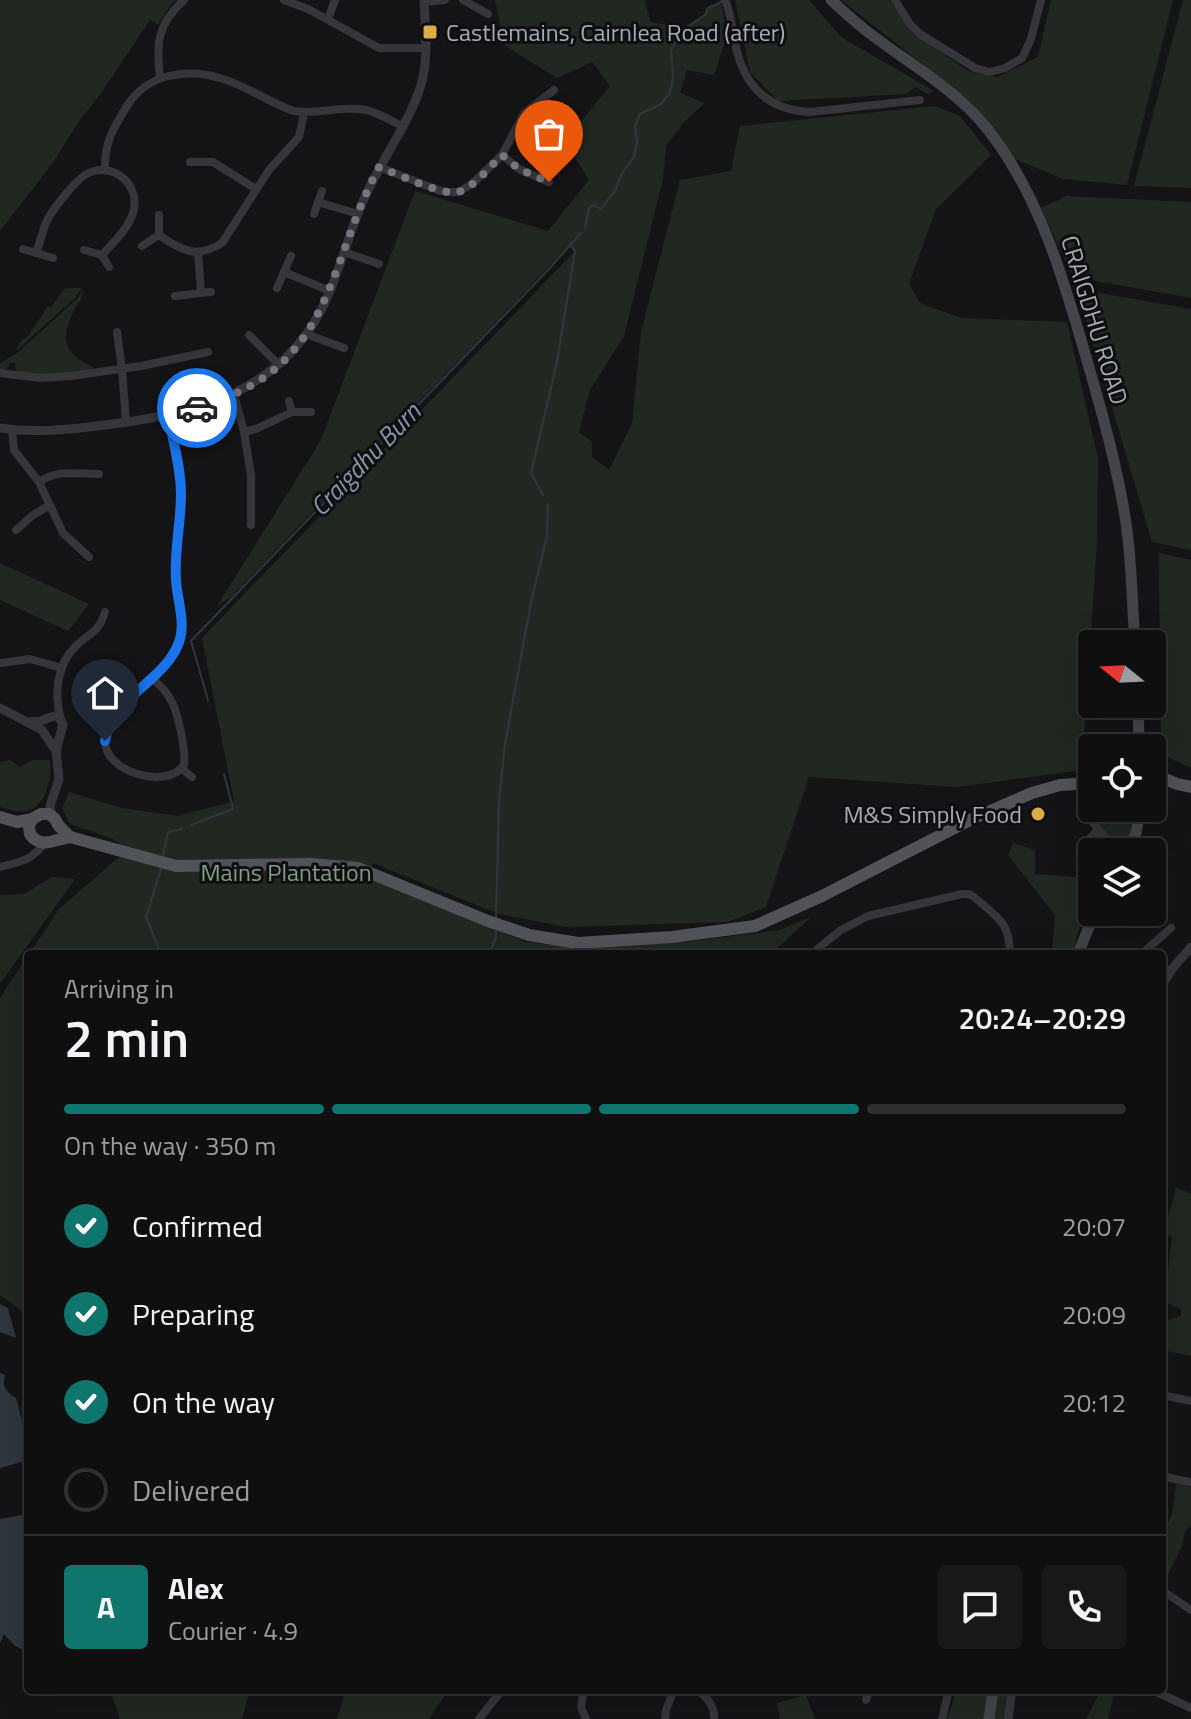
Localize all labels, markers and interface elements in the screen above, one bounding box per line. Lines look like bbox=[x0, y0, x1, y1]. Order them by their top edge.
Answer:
place label: Castlemains, Cairnlea Road (after) bbox=[446, 14, 785, 50]
marker: Castlemains, Cairnlea Road (after) bbox=[421, 23, 439, 41]
pin bbox=[515, 100, 583, 182]
icon: bag bbox=[527, 112, 571, 156]
street label: CRAIGDHU ROAD bbox=[1052, 231, 1138, 409]
courier bbox=[157, 368, 237, 448]
icon: car bbox=[175, 386, 219, 430]
water label: Craigdhu Burn bbox=[301, 392, 430, 525]
north arrow bbox=[1078, 630, 1166, 718]
map controls bbox=[1078, 630, 1166, 926]
pin bbox=[71, 659, 139, 741]
icon: home bbox=[83, 671, 127, 715]
button: locate bbox=[1078, 734, 1166, 822]
place label: M&S Simply Food bbox=[843, 796, 1022, 832]
marker: M&S Simply Food bbox=[1029, 805, 1047, 823]
button: layers bbox=[1078, 838, 1166, 926]
park label: Mains Plantation bbox=[200, 854, 372, 890]
text: Arriving in bbox=[64, 969, 174, 1008]
text: 20:24–20:29 bbox=[959, 995, 1126, 1041]
text: 2 min bbox=[64, 998, 189, 1077]
text: On the way · 350 m bbox=[64, 1126, 276, 1165]
text: Confirmed bbox=[132, 1203, 263, 1249]
icon: check bbox=[64, 1204, 108, 1248]
text: 20:07 bbox=[1062, 1207, 1126, 1246]
text: Preparing bbox=[132, 1291, 254, 1337]
icon: check bbox=[64, 1292, 108, 1336]
text: 20:09 bbox=[1062, 1295, 1126, 1334]
text: On the way bbox=[132, 1379, 275, 1425]
icon: check bbox=[64, 1380, 108, 1424]
text: 20:12 bbox=[1062, 1383, 1126, 1422]
text: Delivered bbox=[132, 1467, 250, 1513]
text: Alex bbox=[168, 1565, 224, 1611]
button: chat bbox=[938, 1565, 1022, 1649]
button: phone bbox=[1042, 1565, 1126, 1649]
text: A bbox=[97, 1584, 115, 1630]
text: Courier · 4.9 bbox=[168, 1611, 298, 1650]

